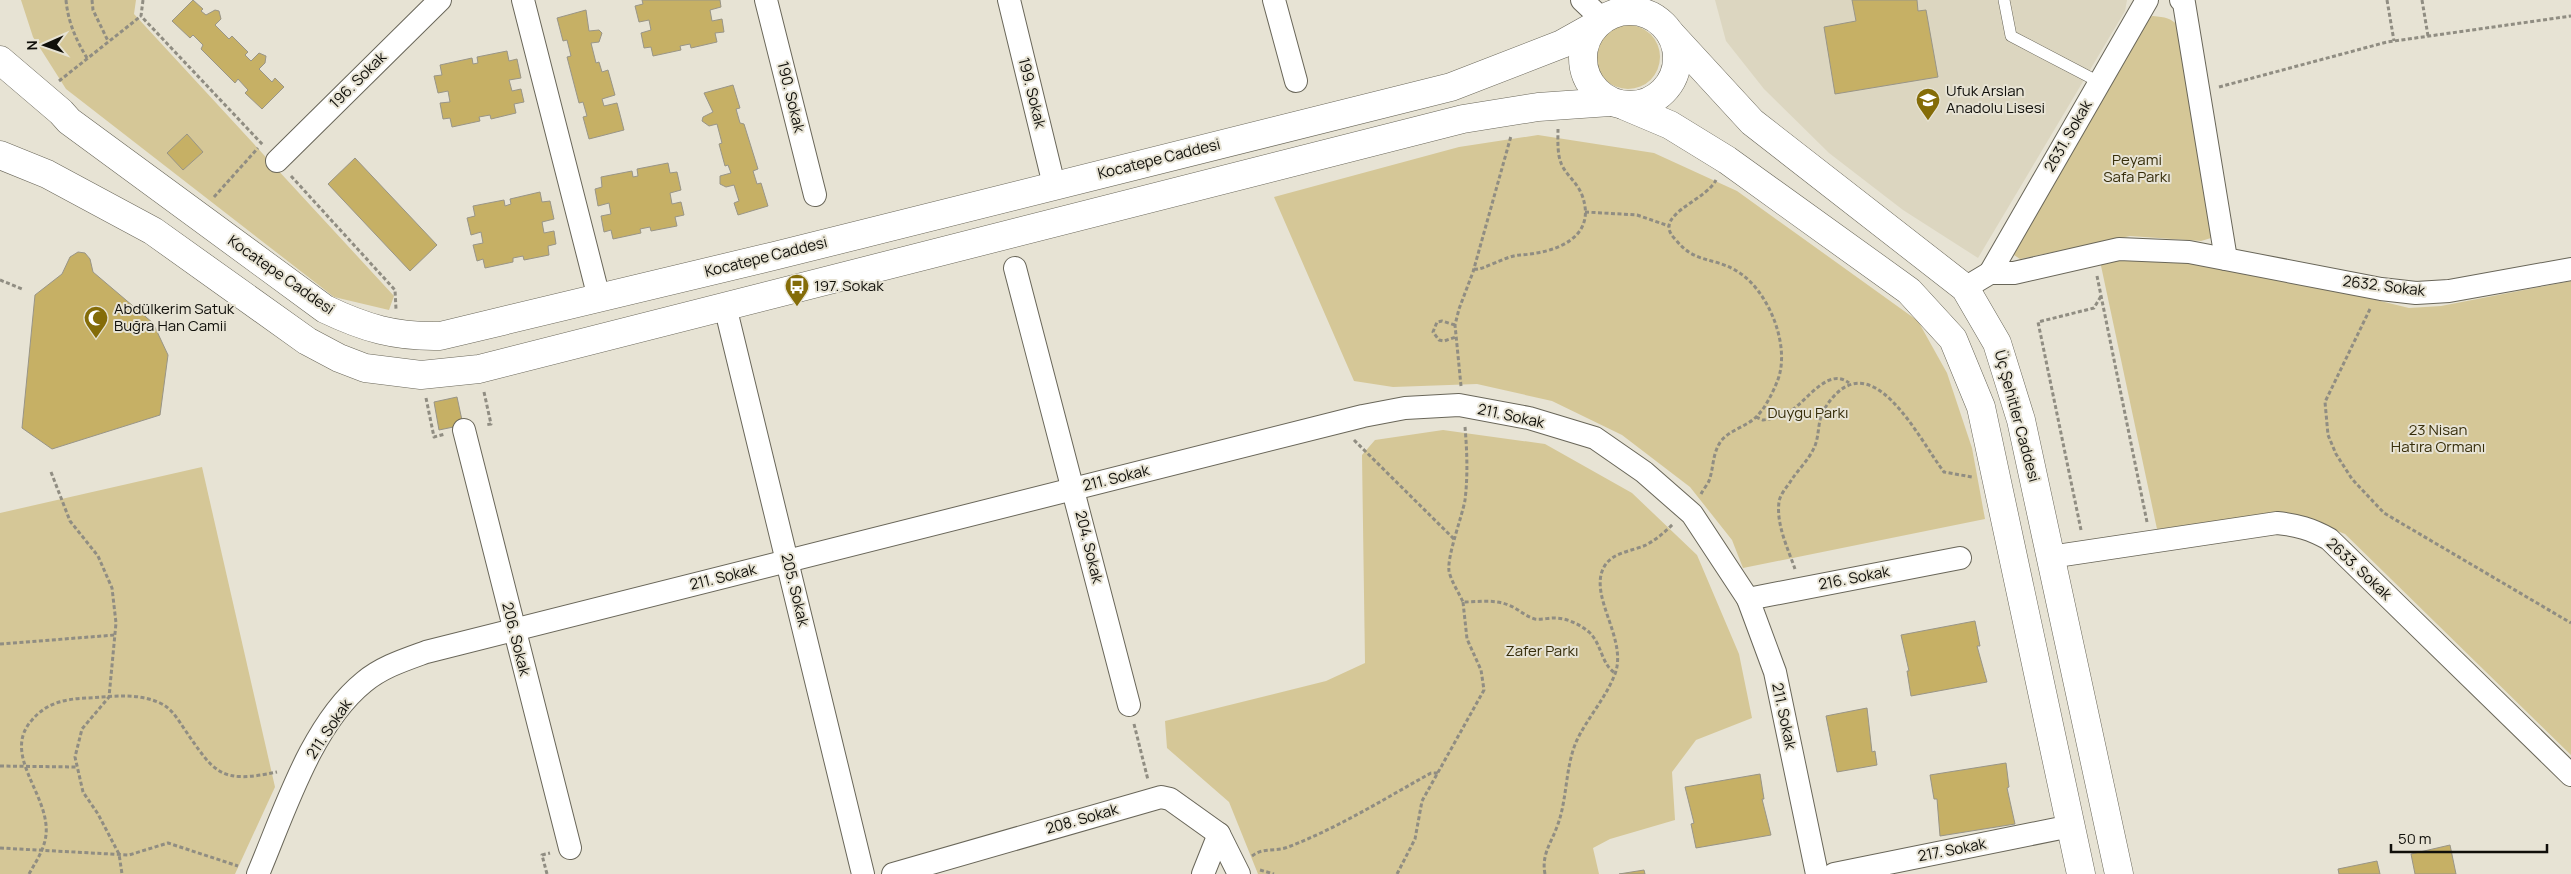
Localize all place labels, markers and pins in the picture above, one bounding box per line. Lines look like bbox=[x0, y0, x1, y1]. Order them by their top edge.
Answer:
place label: Ufuk Arslan Anadolu Lisesi bbox=[1946, 80, 2045, 118]
school or university icon: Ufuk Arslan Anadolu Lisesi bbox=[1915, 87, 1941, 121]
bus stop icon: 197. Sokak bbox=[784, 273, 810, 307]
place label: 197. Sokak bbox=[814, 275, 884, 296]
place label: Abdülkerim Satuk Buğra Han Camii bbox=[114, 298, 235, 336]
mosque icon: Abdülkerim Satuk Buğra Han Camii bbox=[83, 305, 109, 339]

